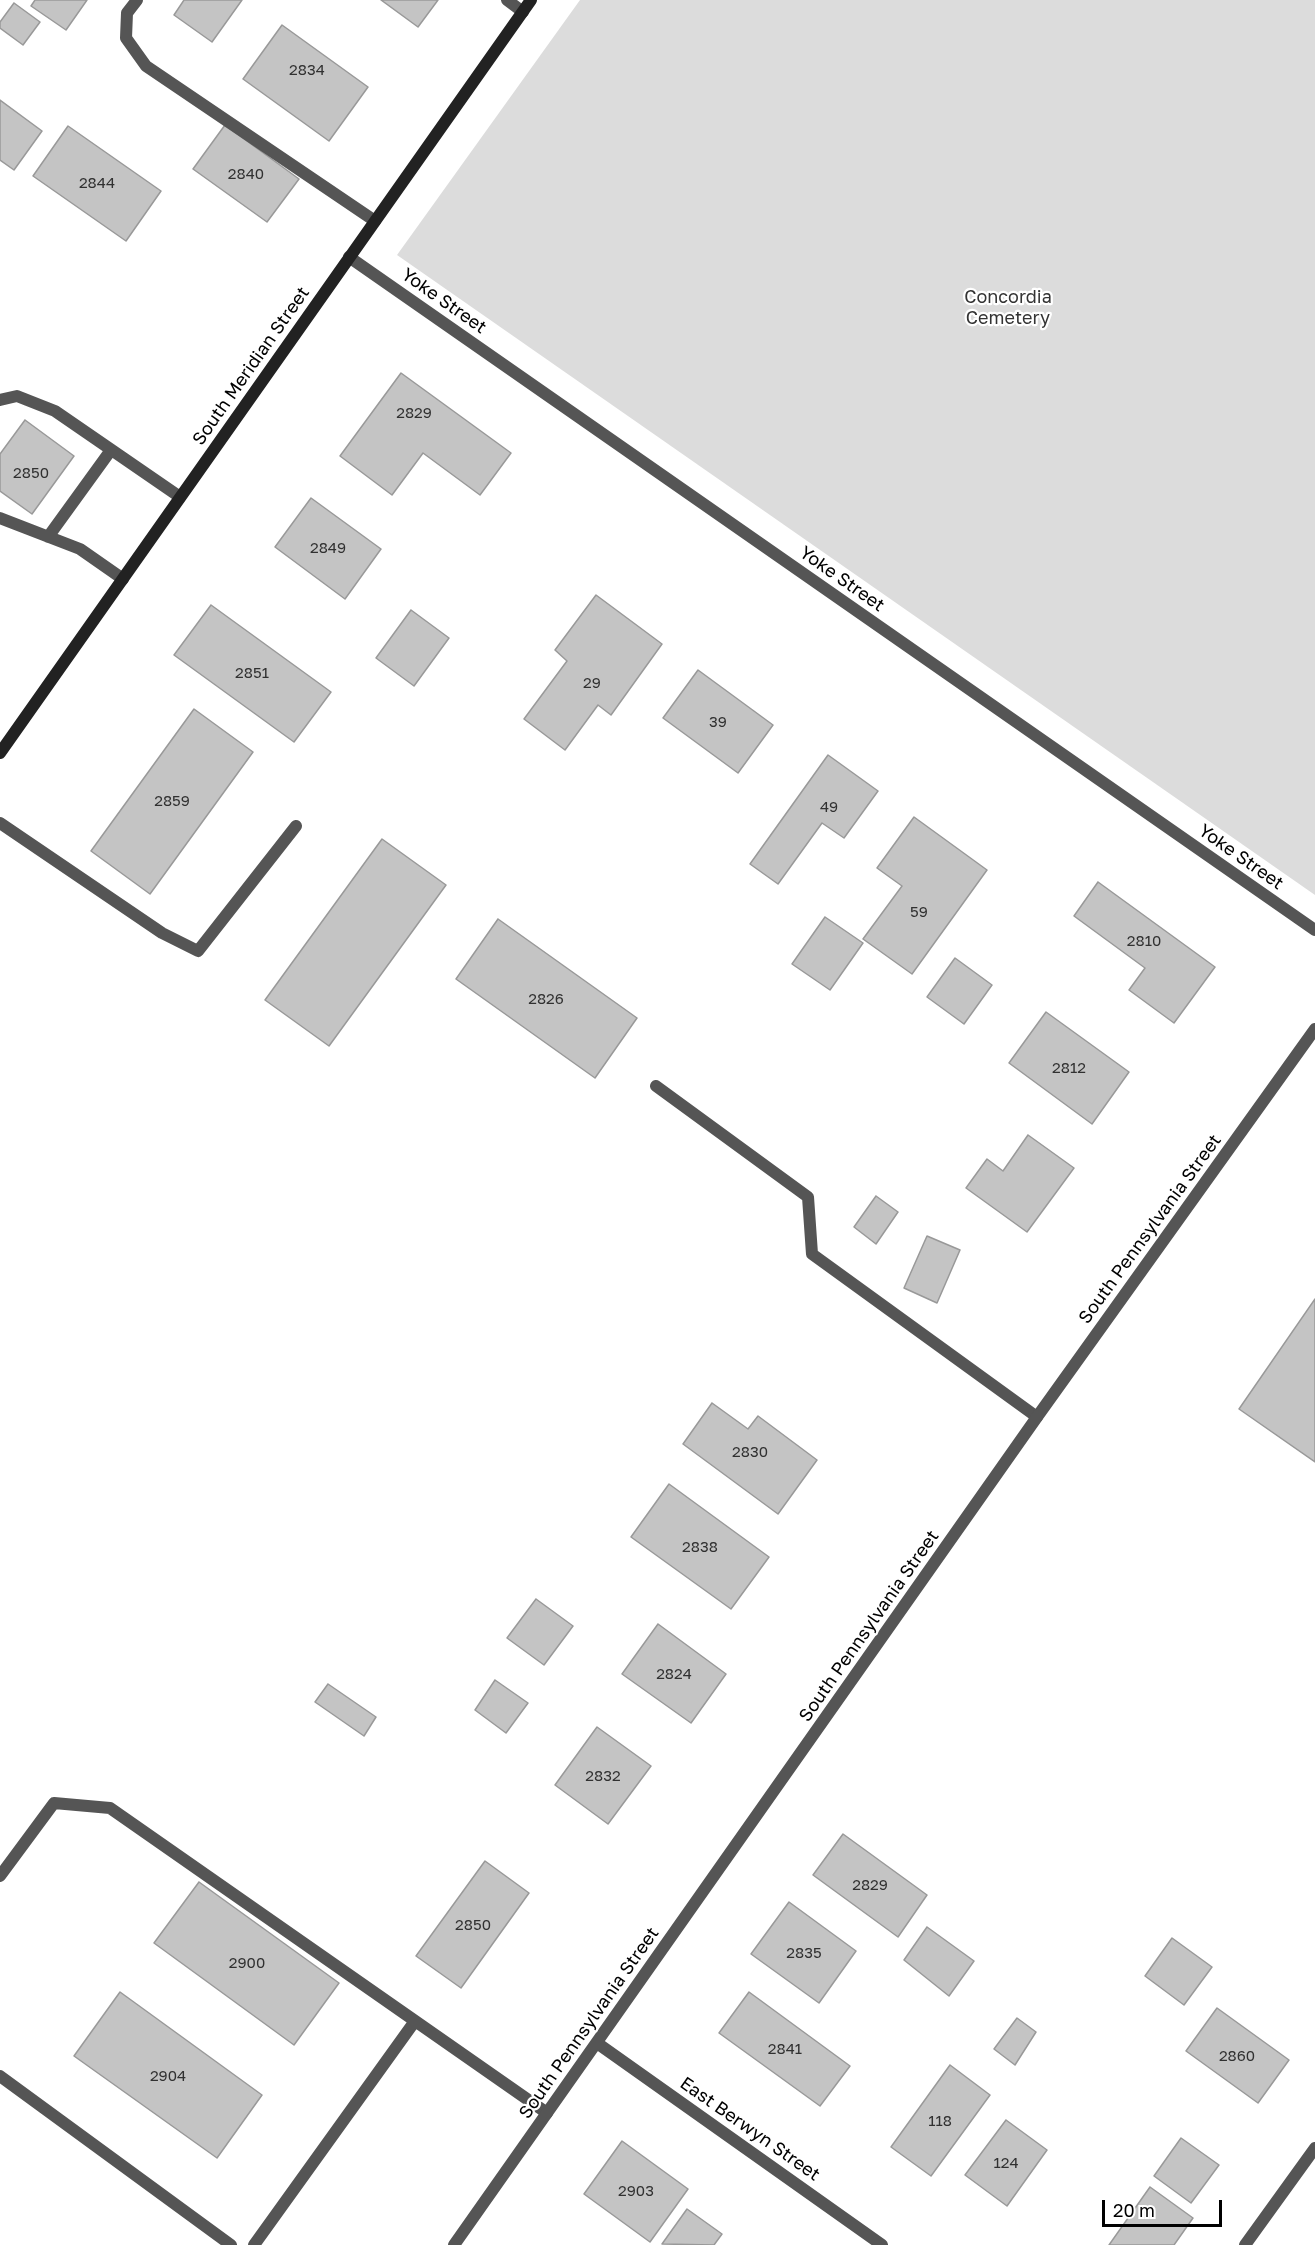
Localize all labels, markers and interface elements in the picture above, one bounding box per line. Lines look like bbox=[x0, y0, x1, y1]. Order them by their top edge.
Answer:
house number: 2834 bbox=[289, 61, 325, 79]
house number: 2840 bbox=[228, 165, 264, 183]
house number: 2844 bbox=[79, 174, 115, 192]
street label: Yoke Street bbox=[397, 264, 491, 338]
street label: South Meridian Street bbox=[188, 283, 314, 449]
park label: Concordia Cemetery bbox=[964, 286, 1052, 328]
house number: 2829 bbox=[396, 404, 432, 422]
house number: 2850 bbox=[13, 464, 49, 482]
house number: 2849 bbox=[310, 539, 346, 557]
street label: Yoke Street bbox=[795, 542, 889, 616]
house number: 2851 bbox=[235, 664, 269, 682]
house number: 29 bbox=[583, 674, 601, 692]
house number: 39 bbox=[709, 713, 727, 731]
house number: 2859 bbox=[154, 792, 190, 810]
house number: 49 bbox=[820, 798, 838, 816]
street label: Yoke Street bbox=[1194, 820, 1288, 894]
house number: 59 bbox=[910, 903, 928, 921]
house number: 2810 bbox=[1127, 932, 1161, 950]
house number: 2826 bbox=[528, 990, 564, 1008]
house number: 2812 bbox=[1052, 1059, 1086, 1077]
street label: South Pennsylvania Street bbox=[1074, 1130, 1226, 1328]
house number: 2830 bbox=[732, 1443, 768, 1461]
street label: South Pennsylvania Street bbox=[795, 1526, 943, 1726]
house number: 2838 bbox=[682, 1538, 718, 1556]
house number: 2824 bbox=[656, 1665, 692, 1683]
house number: 2832 bbox=[585, 1767, 621, 1785]
house number: 2829 bbox=[852, 1876, 888, 1894]
house number: 2850 bbox=[455, 1916, 491, 1934]
street label: South Pennsylvania Street bbox=[515, 1923, 663, 2123]
house number: 2835 bbox=[786, 1944, 822, 1962]
house number: 2900 bbox=[229, 1954, 265, 1972]
house number: 2841 bbox=[768, 2040, 802, 2058]
house number: 2860 bbox=[1219, 2047, 1255, 2065]
house number: 2904 bbox=[150, 2067, 186, 2085]
street label: East Berwyn Street bbox=[676, 2073, 824, 2185]
house number: 118 bbox=[928, 2112, 952, 2130]
house number: 124 bbox=[993, 2154, 1019, 2172]
house number: 2903 bbox=[618, 2182, 654, 2200]
scale bar bbox=[1105, 2188, 1225, 2226]
text: 20 m bbox=[1113, 2199, 1155, 2221]

